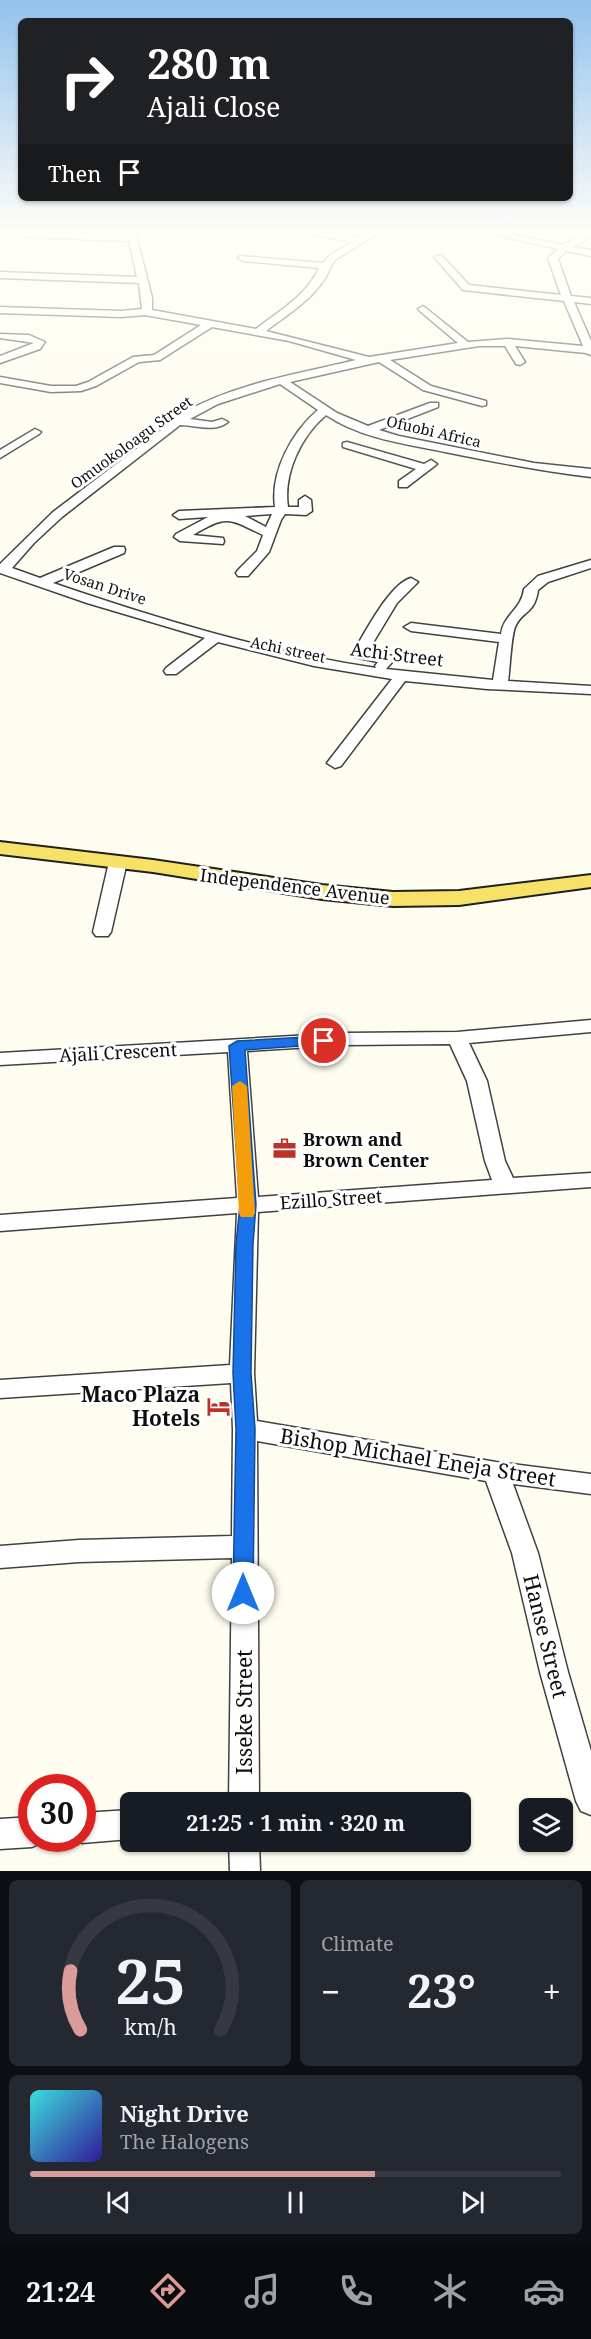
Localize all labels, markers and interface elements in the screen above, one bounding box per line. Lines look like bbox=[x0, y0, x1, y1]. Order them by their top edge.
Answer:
text: 280 m bbox=[147, 34, 271, 91]
icon: right bbox=[48, 42, 126, 120]
text: Ajali Close bbox=[147, 88, 281, 125]
icon: arrive bbox=[113, 156, 146, 189]
text: Then bbox=[48, 158, 101, 188]
street label: Omuokoloagu Street bbox=[66, 391, 196, 493]
street label: Ofuobi Africa bbox=[385, 410, 483, 452]
street label: Vosan Drive bbox=[61, 563, 149, 609]
street label: Achi street bbox=[249, 631, 327, 667]
street label: Achi Street bbox=[349, 636, 445, 672]
street label: Independence Avenue bbox=[199, 862, 391, 910]
pin bbox=[298, 1015, 349, 1066]
icon: arrive bbox=[307, 1024, 340, 1057]
street label: Ajali Crescent bbox=[58, 1037, 178, 1067]
place label: Brown and Brown Center bbox=[303, 1127, 430, 1172]
office icon: Brown and Brown Center bbox=[272, 1136, 298, 1162]
street label: Ezillo Street bbox=[279, 1183, 383, 1215]
place label: Maco Plaza Hotels bbox=[81, 1380, 200, 1432]
hotel icon: Maco Plaza Hotels bbox=[205, 1393, 231, 1419]
street label: Bishop Michael Eneja Street bbox=[278, 1421, 558, 1493]
position arrow bbox=[211, 1561, 275, 1625]
street label: Hanse Street bbox=[517, 1571, 575, 1701]
street label: Isseke Street bbox=[230, 1649, 258, 1775]
speed limit sign: 30 bbox=[18, 1774, 96, 1852]
map controls bbox=[519, 1798, 573, 1852]
button: layers bbox=[519, 1798, 573, 1852]
text: 21:25 · 1 min · 320 m bbox=[186, 1807, 405, 1837]
text: Climate bbox=[321, 1930, 394, 1957]
text: 25 bbox=[115, 1937, 185, 2022]
text: 23° bbox=[407, 1960, 476, 2021]
text: − bbox=[321, 1969, 340, 2014]
text: + bbox=[543, 1969, 561, 2014]
text: km/h bbox=[124, 2012, 177, 2041]
text: Night Drive bbox=[120, 2098, 249, 2128]
text: The Halogens bbox=[120, 2128, 249, 2155]
icon: previous bbox=[102, 2186, 135, 2219]
icon: pause bbox=[279, 2186, 312, 2219]
icon: next bbox=[456, 2186, 489, 2219]
icon: directions bbox=[147, 2270, 189, 2312]
icon: music bbox=[241, 2270, 283, 2312]
icon: phone bbox=[335, 2270, 377, 2312]
icon: climate bbox=[429, 2270, 471, 2312]
icon: car bbox=[523, 2270, 565, 2312]
text: 21:24 bbox=[26, 2273, 95, 2310]

